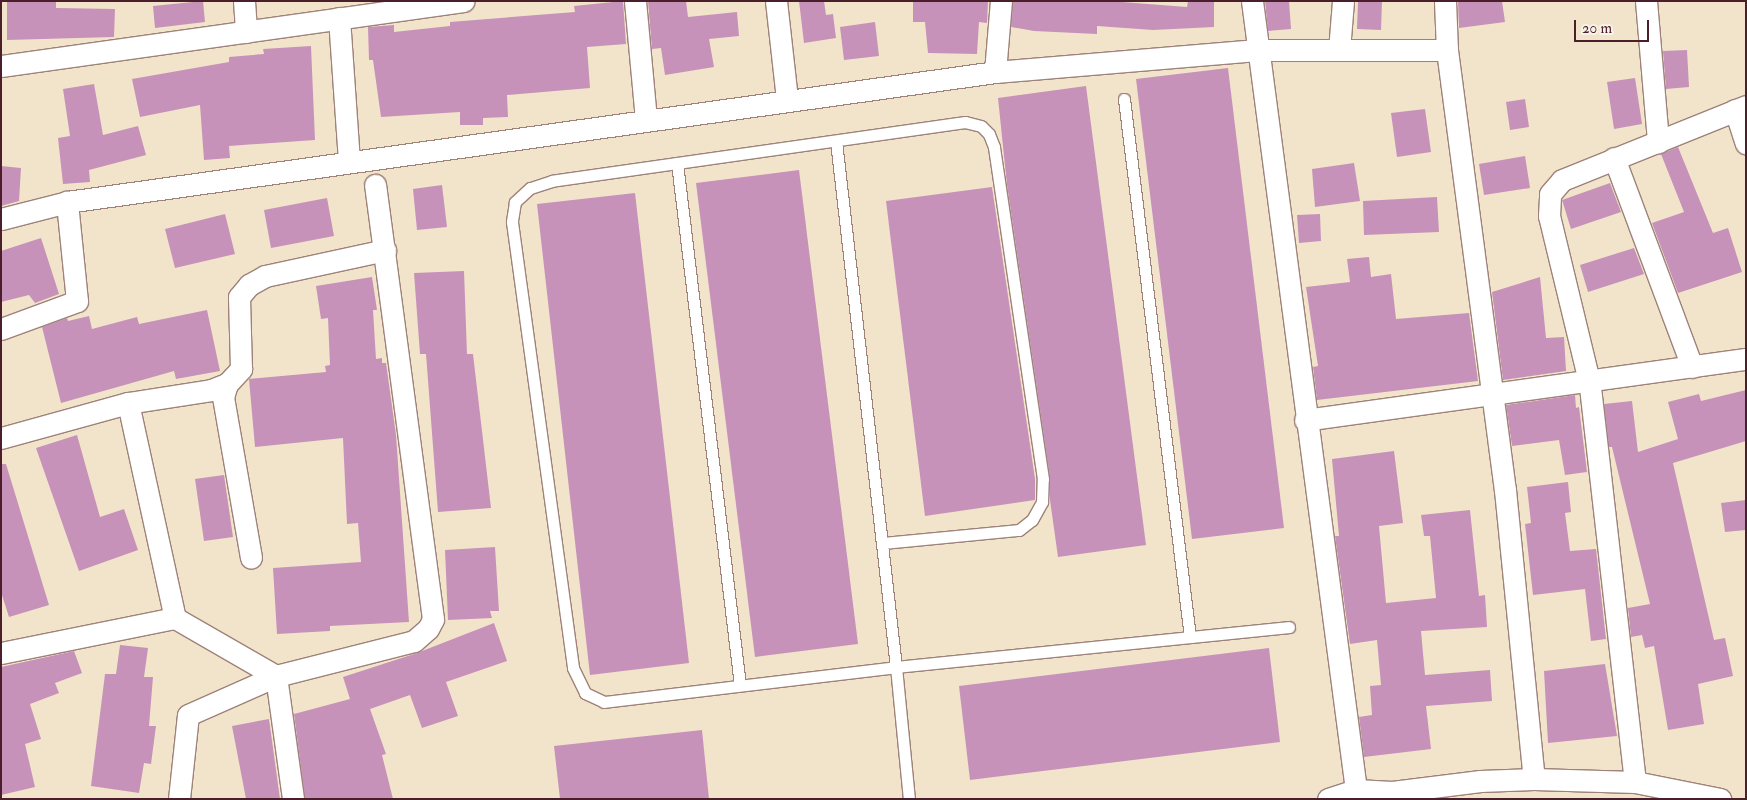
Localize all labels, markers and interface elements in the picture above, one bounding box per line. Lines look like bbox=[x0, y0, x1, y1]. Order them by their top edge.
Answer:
scale bar bbox=[1577, 10, 1652, 42]
text: 20 m bbox=[1582, 19, 1612, 38]

